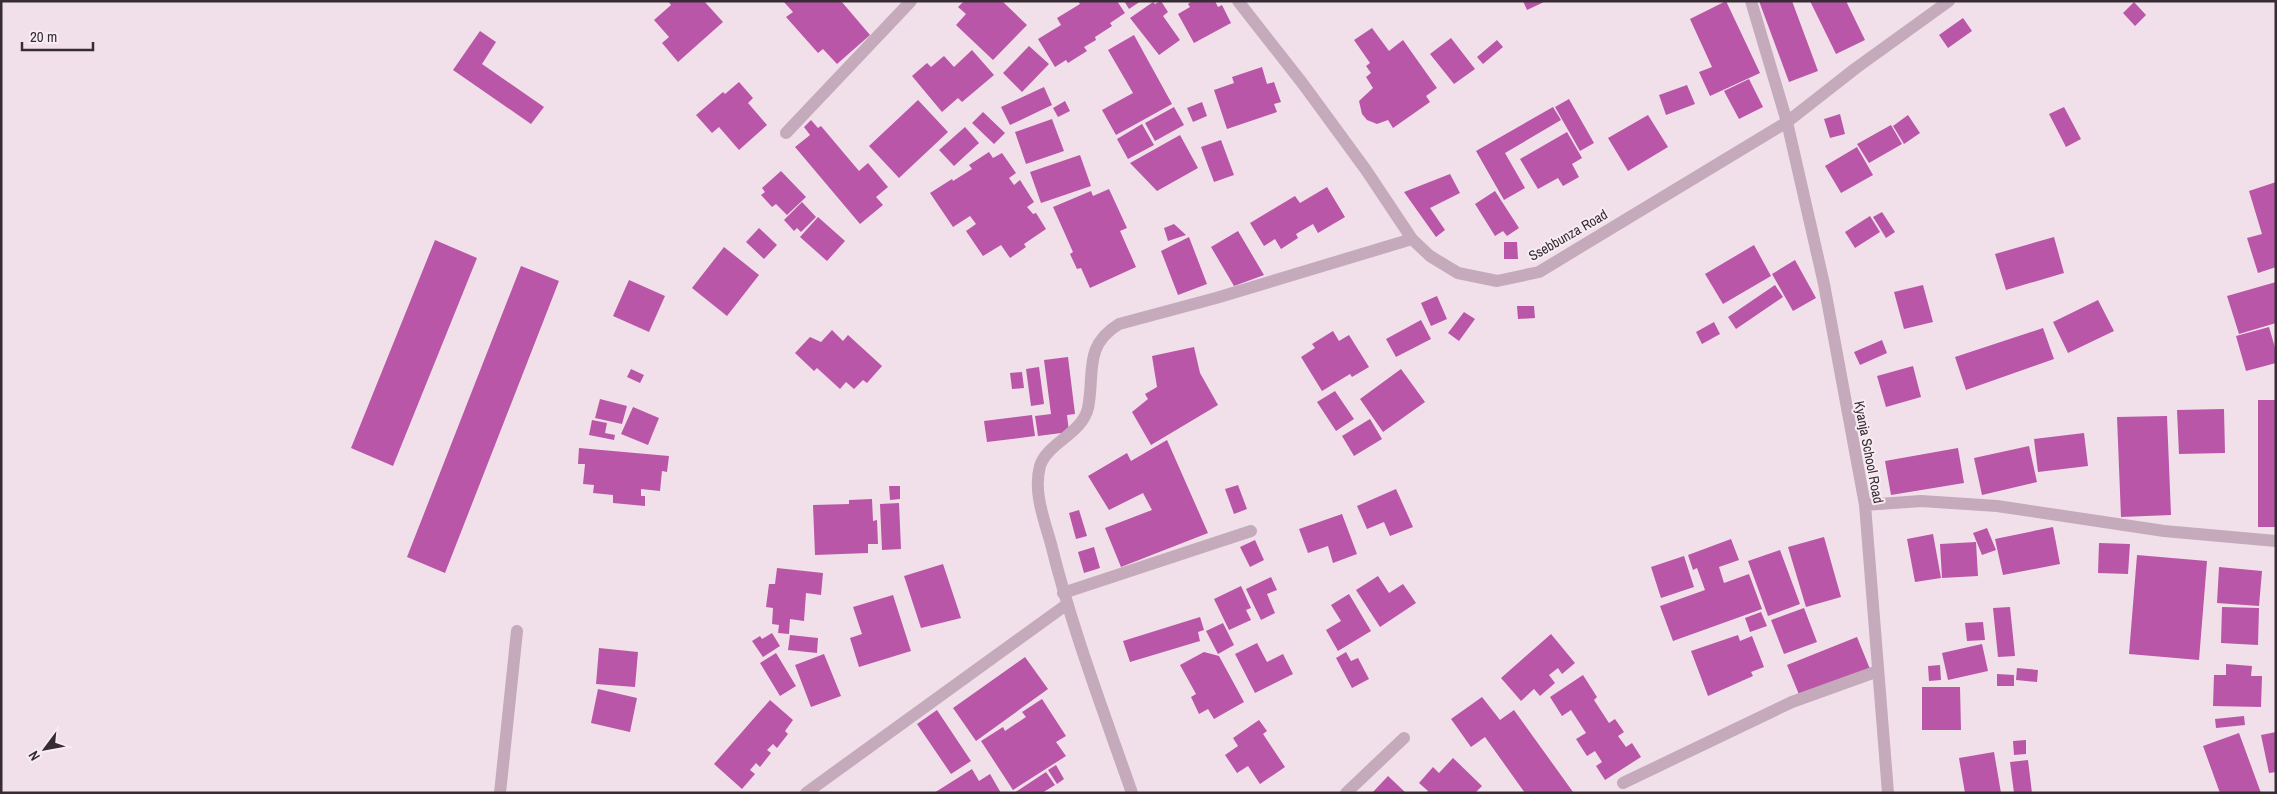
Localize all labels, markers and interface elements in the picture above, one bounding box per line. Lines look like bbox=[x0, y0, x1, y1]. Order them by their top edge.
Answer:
scale bar bbox=[22, 20, 94, 52]
text: 20 m bbox=[30, 26, 57, 47]
street label: Ssebbunza Road bbox=[1525, 205, 1611, 265]
street label: Kyanja School Road bbox=[1850, 399, 1888, 505]
north arrow bbox=[20, 724, 70, 774]
text: N bbox=[24, 748, 44, 764]

